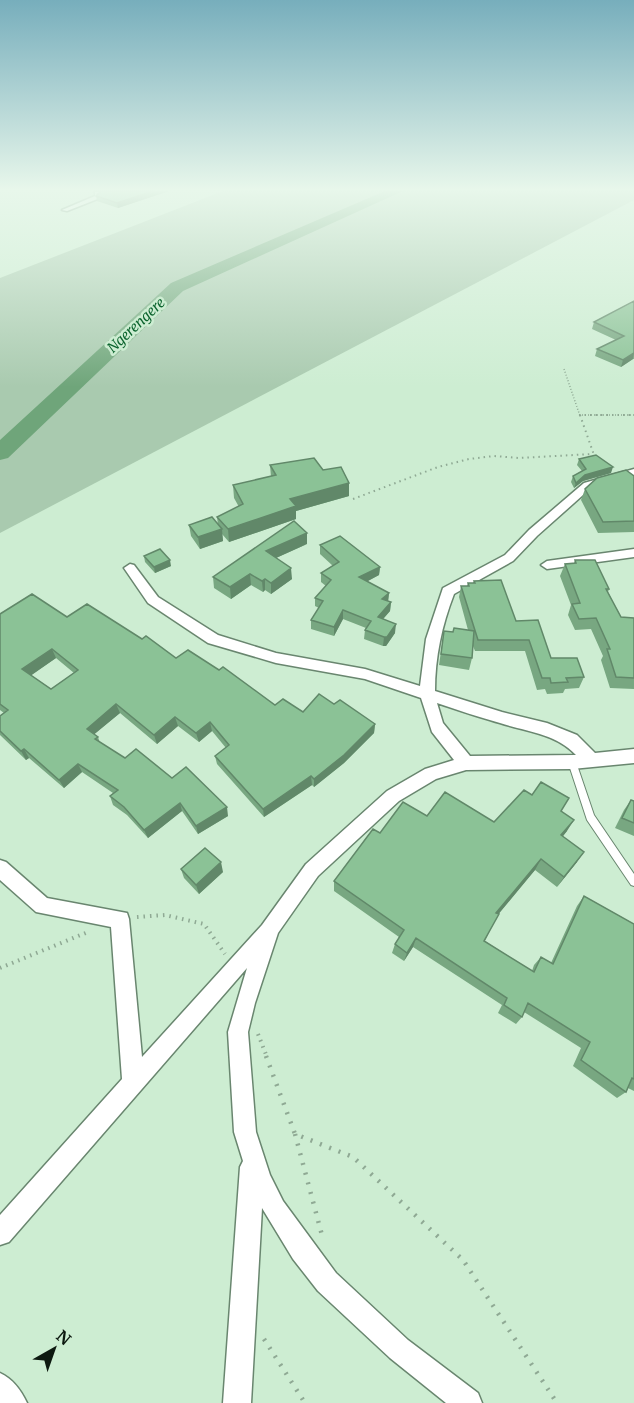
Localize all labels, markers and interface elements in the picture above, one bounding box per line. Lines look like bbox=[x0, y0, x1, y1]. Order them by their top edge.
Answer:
water label: Ngerengere bbox=[103, 294, 169, 356]
north arrow bbox=[24, 1319, 84, 1379]
text: N bbox=[52, 1326, 75, 1349]

